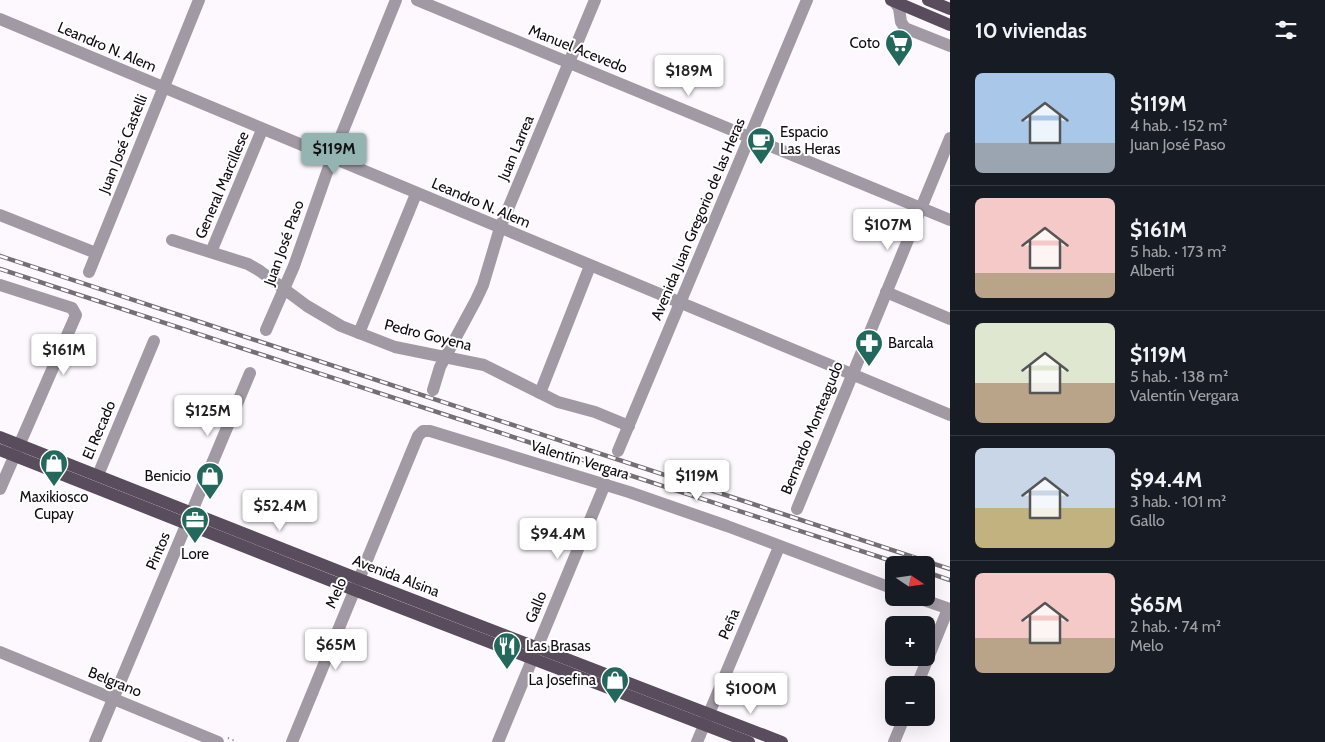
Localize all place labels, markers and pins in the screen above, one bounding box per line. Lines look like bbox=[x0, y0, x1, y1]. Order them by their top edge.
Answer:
supermarket icon: Coto bbox=[884, 28, 914, 67]
place label: Coto bbox=[850, 34, 880, 52]
pin: $189M bbox=[654, 54, 724, 97]
place label: Espacio Las Heras bbox=[780, 123, 840, 158]
cafe icon: Espacio Las Heras bbox=[746, 126, 776, 165]
pin: $119M bbox=[299, 132, 369, 175]
pin: $107M bbox=[853, 208, 923, 251]
pharmacy icon: Barcala bbox=[854, 328, 884, 367]
pin: $161M bbox=[29, 334, 99, 376]
place label: Barcala bbox=[888, 334, 934, 352]
pin: $125M bbox=[173, 394, 243, 437]
shop icon: Maxikiosco Cupay bbox=[39, 448, 69, 487]
pin: $119M bbox=[662, 460, 732, 502]
shop icon: Benicio bbox=[195, 461, 225, 500]
place label: Benicio bbox=[145, 467, 191, 485]
place label: Maxikiosco Cupay bbox=[20, 488, 88, 523]
pin: $52.4M bbox=[239, 490, 321, 532]
office icon: Lore bbox=[180, 505, 210, 544]
pin: $94.4M bbox=[517, 518, 599, 560]
place label: Lore bbox=[181, 545, 209, 563]
pin: $65M bbox=[306, 628, 366, 671]
restaurant icon: Las Brasas bbox=[492, 631, 522, 670]
place label: Las Brasas bbox=[526, 637, 591, 655]
shop icon: La Josefina bbox=[600, 665, 630, 704]
place label: La Josefina bbox=[528, 671, 597, 689]
pin: $100M bbox=[716, 672, 786, 715]

